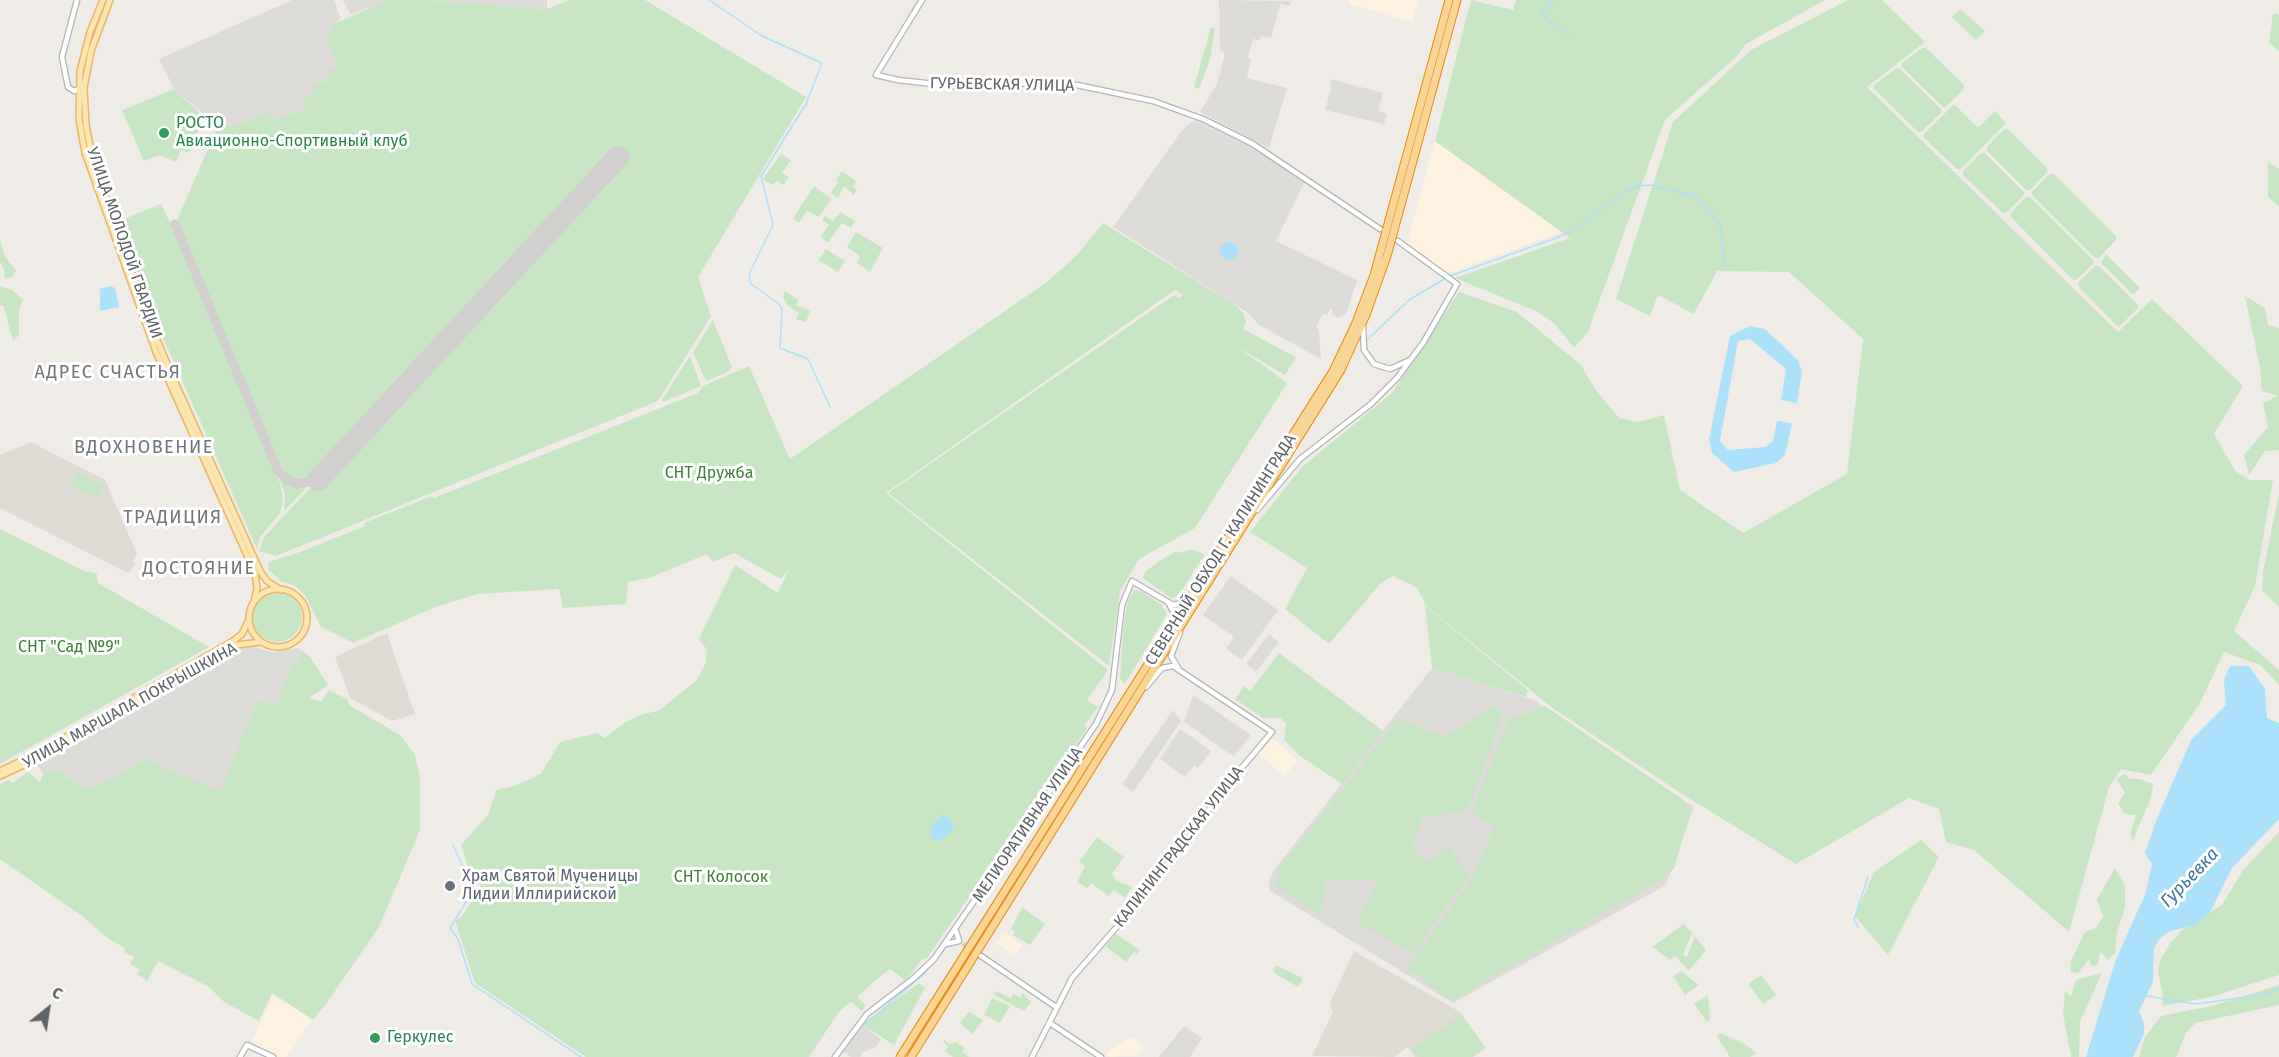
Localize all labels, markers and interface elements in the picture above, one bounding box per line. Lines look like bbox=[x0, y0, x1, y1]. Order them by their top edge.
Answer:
street label: ГУРЬЕВСКАЯ УЛИЦА bbox=[930, 74, 1074, 96]
place label: РОСТО Авиационно-Спортивный клуб bbox=[176, 114, 408, 152]
marker: РОСТО Авиационно-Спортивный клуб bbox=[157, 126, 171, 140]
street label: УЛИЦА МОЛОДОЙ ГВАРДИИ bbox=[82, 145, 166, 341]
district label: АДРЕС СЧАСТЬЯ bbox=[35, 362, 181, 384]
street label: СЕВЕРНЫЙ ОБХОД Г. КАЛИНИНГРАДА bbox=[1142, 431, 1300, 669]
district label: ВДОХНОВЕНИЕ bbox=[74, 437, 214, 459]
park label: СНТ Дружба bbox=[665, 464, 753, 484]
district label: ТРАДИЦИЯ bbox=[123, 507, 223, 529]
district label: ДОСТОЯНИЕ bbox=[142, 558, 256, 580]
park label: СНТ "Сад №9" bbox=[18, 638, 120, 658]
street label: УЛИЦА МАРШАЛА ПОКРЫШКИНА bbox=[20, 639, 240, 773]
street label: МЕЛИОРАТИВНАЯ УЛИЦА bbox=[969, 744, 1087, 906]
street label: КАЛИНИНГРАДСКАЯ УЛИЦА bbox=[1110, 763, 1248, 931]
water label: Гурьевка bbox=[2156, 844, 2224, 912]
place label: Храм Святой Мученицы Лидии Иллирийской bbox=[462, 867, 638, 905]
park label: СНТ Колосок bbox=[674, 868, 768, 888]
marker: Храм Святой Мученицы Лидии Иллирийской bbox=[443, 879, 457, 893]
north arrow bbox=[18, 979, 78, 1039]
text: С bbox=[49, 982, 66, 1004]
place label: Геркулес bbox=[387, 1028, 453, 1048]
marker: Геркулес bbox=[368, 1031, 382, 1045]

